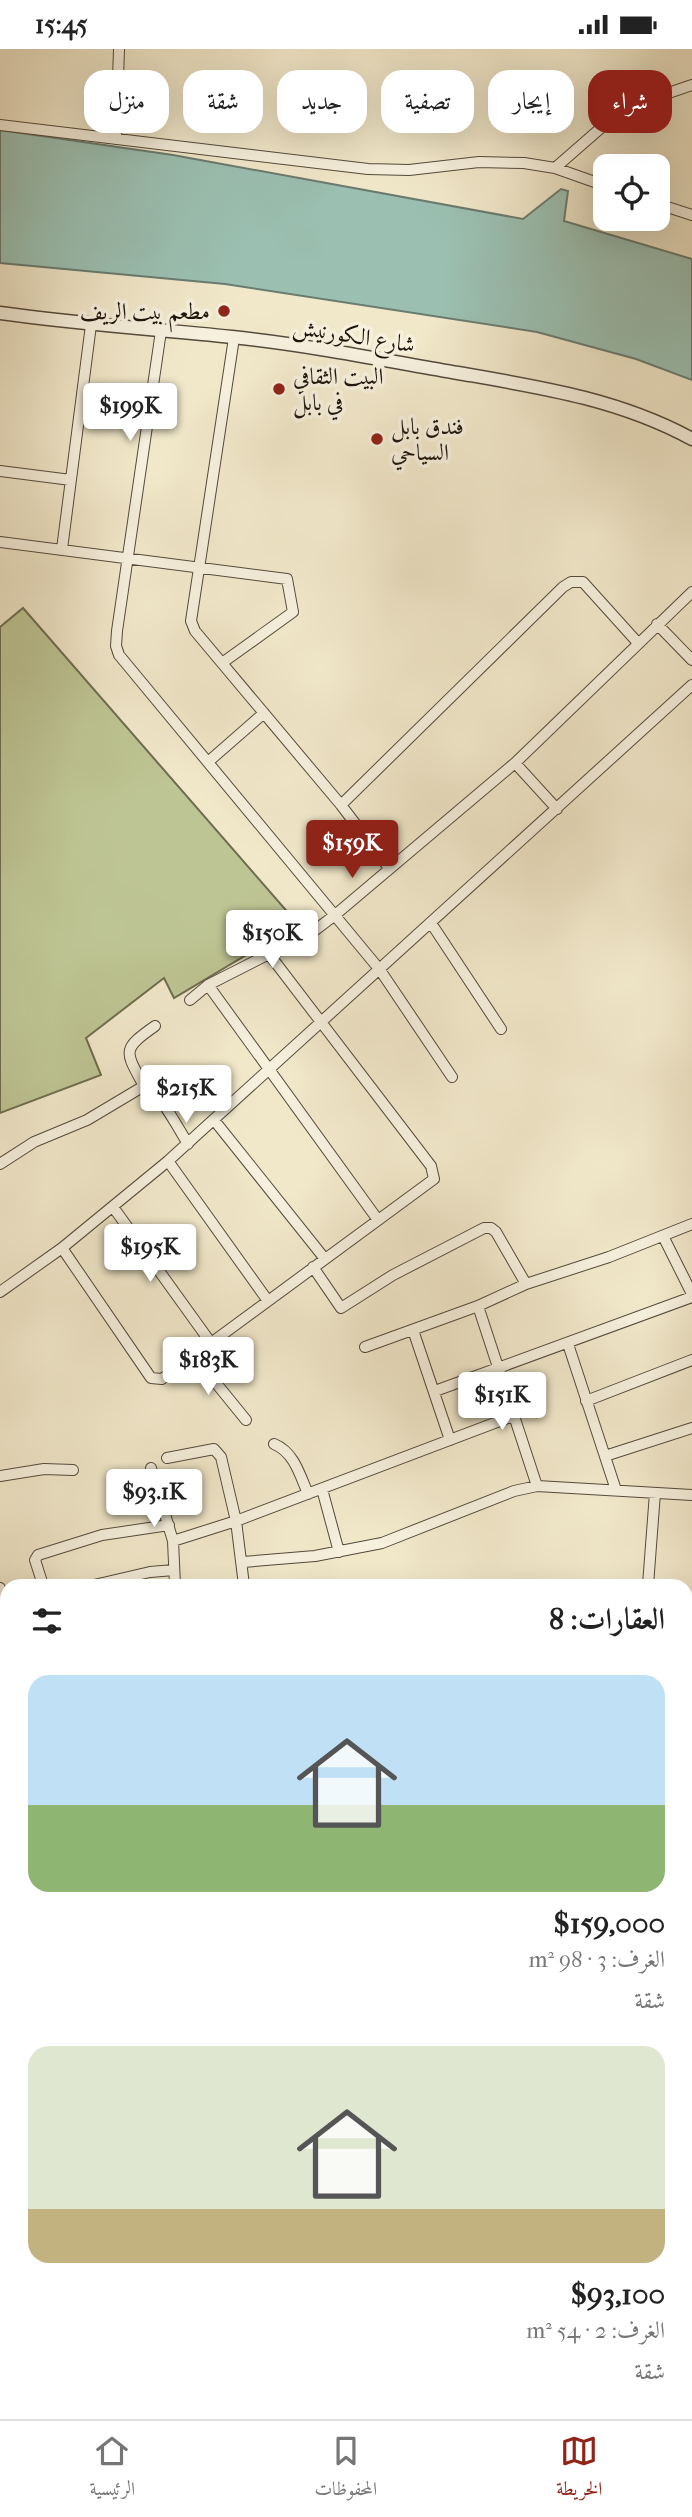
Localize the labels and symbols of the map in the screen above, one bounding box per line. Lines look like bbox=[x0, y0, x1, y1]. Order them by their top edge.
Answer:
place label: مطعم بيت الريف bbox=[80, 298, 210, 333]
marker: مطعم بيت الريف bbox=[216, 303, 232, 319]
street label: شارع الكورنيش bbox=[290, 313, 417, 364]
place label: البيت الثقافي في بابل bbox=[293, 363, 383, 421]
marker: البيت الثقافي في بابل bbox=[271, 381, 287, 397]
pin: $199K bbox=[81, 383, 179, 443]
place label: فندق بابل السياحي bbox=[391, 413, 464, 471]
marker: فندق بابل السياحي bbox=[369, 431, 385, 447]
pin: $159K bbox=[303, 821, 401, 880]
pin: $150K bbox=[223, 911, 321, 970]
pin: $215K bbox=[137, 1065, 235, 1125]
pin: $195K bbox=[101, 1225, 199, 1284]
pin: $183K bbox=[159, 1337, 257, 1397]
pin: $151K bbox=[453, 1373, 551, 1432]
pin: $93.1K bbox=[97, 1469, 211, 1529]

